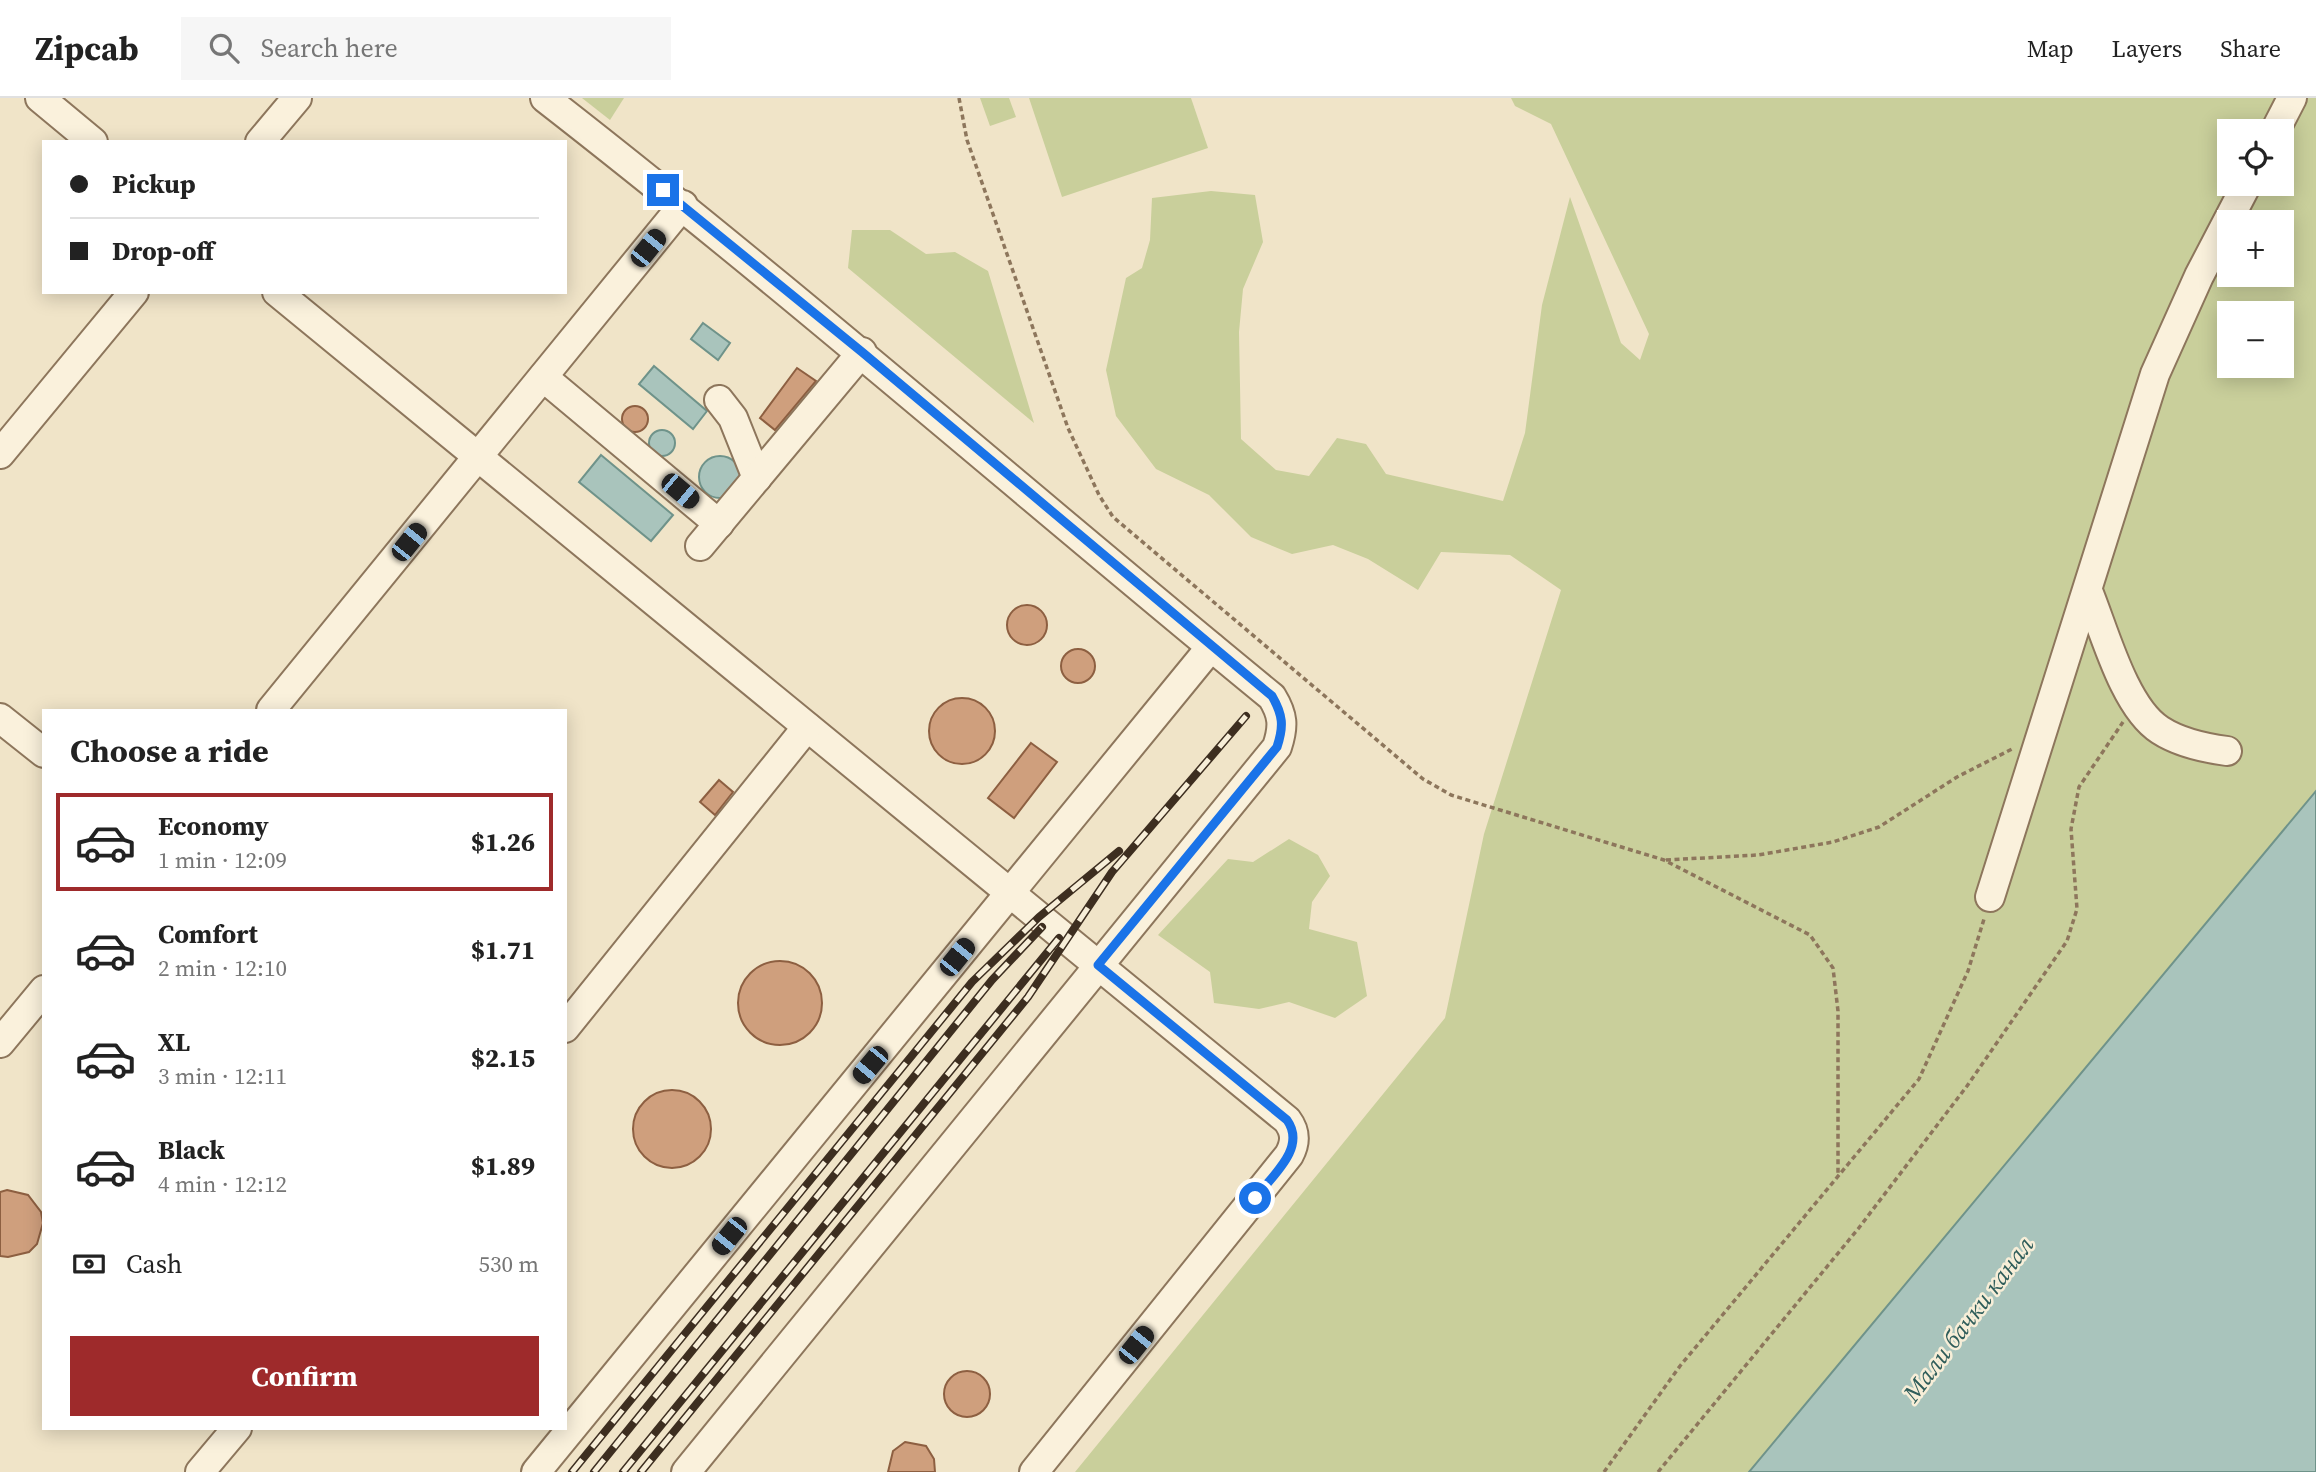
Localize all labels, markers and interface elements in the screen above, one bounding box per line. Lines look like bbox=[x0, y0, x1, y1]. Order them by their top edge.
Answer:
search box bbox=[181, 17, 671, 80]
text: Zipcab bbox=[35, 26, 139, 71]
icon: search bbox=[205, 29, 243, 67]
text: Search here bbox=[261, 30, 398, 66]
text: Map bbox=[2027, 32, 2074, 65]
text: Layers bbox=[2112, 32, 2182, 65]
text: Share bbox=[2220, 32, 2281, 65]
map controls bbox=[2217, 119, 2294, 378]
button: locate bbox=[2217, 119, 2294, 196]
text: Pickup bbox=[112, 166, 196, 202]
route end bbox=[647, 174, 679, 206]
button: + bbox=[2217, 210, 2294, 287]
car bbox=[627, 225, 670, 271]
text: Drop-off bbox=[112, 233, 214, 269]
button: − bbox=[2217, 301, 2294, 378]
car bbox=[658, 469, 703, 513]
car bbox=[388, 519, 431, 565]
text: Choose a ride bbox=[70, 729, 269, 773]
text: Economy bbox=[158, 808, 269, 844]
icon: car bbox=[74, 811, 137, 874]
text: $1.26 bbox=[471, 824, 535, 860]
text: 1 min · 12:09 bbox=[158, 844, 287, 876]
text: Comfort bbox=[158, 916, 258, 952]
icon: car bbox=[74, 919, 137, 982]
text: $1.71 bbox=[471, 932, 535, 968]
car bbox=[936, 934, 979, 980]
text: 2 min · 12:10 bbox=[158, 952, 287, 984]
text: XL bbox=[158, 1024, 190, 1060]
icon: car bbox=[74, 1027, 137, 1090]
text: $2.15 bbox=[471, 1040, 535, 1076]
car bbox=[849, 1042, 892, 1088]
text: 3 min · 12:11 bbox=[158, 1060, 287, 1092]
text: Black bbox=[158, 1132, 225, 1168]
icon: car bbox=[74, 1135, 137, 1198]
text: $1.89 bbox=[471, 1148, 535, 1184]
text: 4 min · 12:12 bbox=[158, 1168, 287, 1200]
route start bbox=[1239, 1182, 1271, 1214]
car bbox=[708, 1213, 751, 1259]
water label: Мали бачки канал bbox=[1894, 1230, 2041, 1409]
icon: cash bbox=[70, 1245, 108, 1283]
text: Cash bbox=[126, 1246, 182, 1282]
text: 530 m bbox=[478, 1248, 539, 1280]
car bbox=[1115, 1322, 1158, 1368]
button: Confirm bbox=[70, 1336, 539, 1416]

